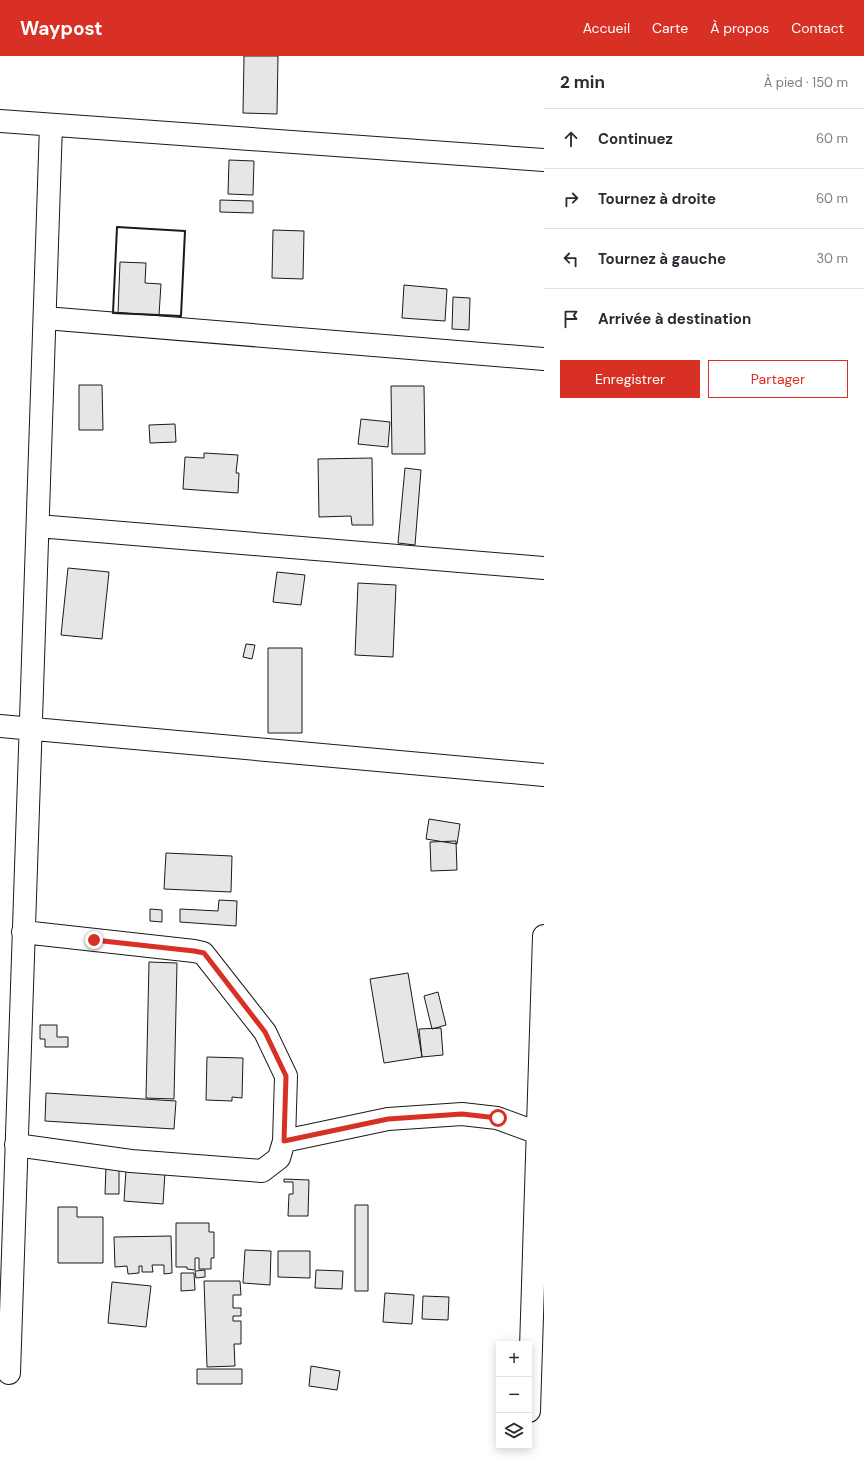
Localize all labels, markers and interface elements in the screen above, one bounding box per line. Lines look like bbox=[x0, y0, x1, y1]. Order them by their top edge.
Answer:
text: Waypost bbox=[20, 16, 103, 41]
text: Accueil bbox=[583, 19, 630, 37]
text: Carte bbox=[652, 19, 688, 37]
text: À propos bbox=[710, 19, 769, 37]
text: Contact bbox=[791, 19, 844, 37]
text: 2 min bbox=[560, 71, 605, 93]
text: À pied · 150 m bbox=[764, 74, 848, 91]
icon: ahead bbox=[560, 128, 582, 150]
text: Continuez bbox=[598, 129, 673, 149]
text: 60 m bbox=[816, 130, 848, 147]
icon: right bbox=[560, 188, 582, 210]
text: Tournez à droite bbox=[598, 189, 716, 209]
text: 60 m bbox=[816, 190, 848, 207]
icon: left bbox=[560, 248, 582, 270]
text: Tournez à gauche bbox=[598, 249, 726, 269]
text: 30 m bbox=[816, 250, 848, 267]
icon: arrive bbox=[560, 308, 582, 330]
text: Arrivée à destination bbox=[598, 309, 751, 329]
button: Enregistrer bbox=[560, 360, 700, 398]
button: Partager bbox=[708, 360, 848, 398]
route end bbox=[85, 931, 103, 949]
route start bbox=[489, 1109, 507, 1127]
map controls bbox=[496, 1341, 532, 1449]
button: + bbox=[496, 1341, 532, 1377]
button: − bbox=[496, 1377, 532, 1413]
button: layers bbox=[496, 1413, 532, 1449]

